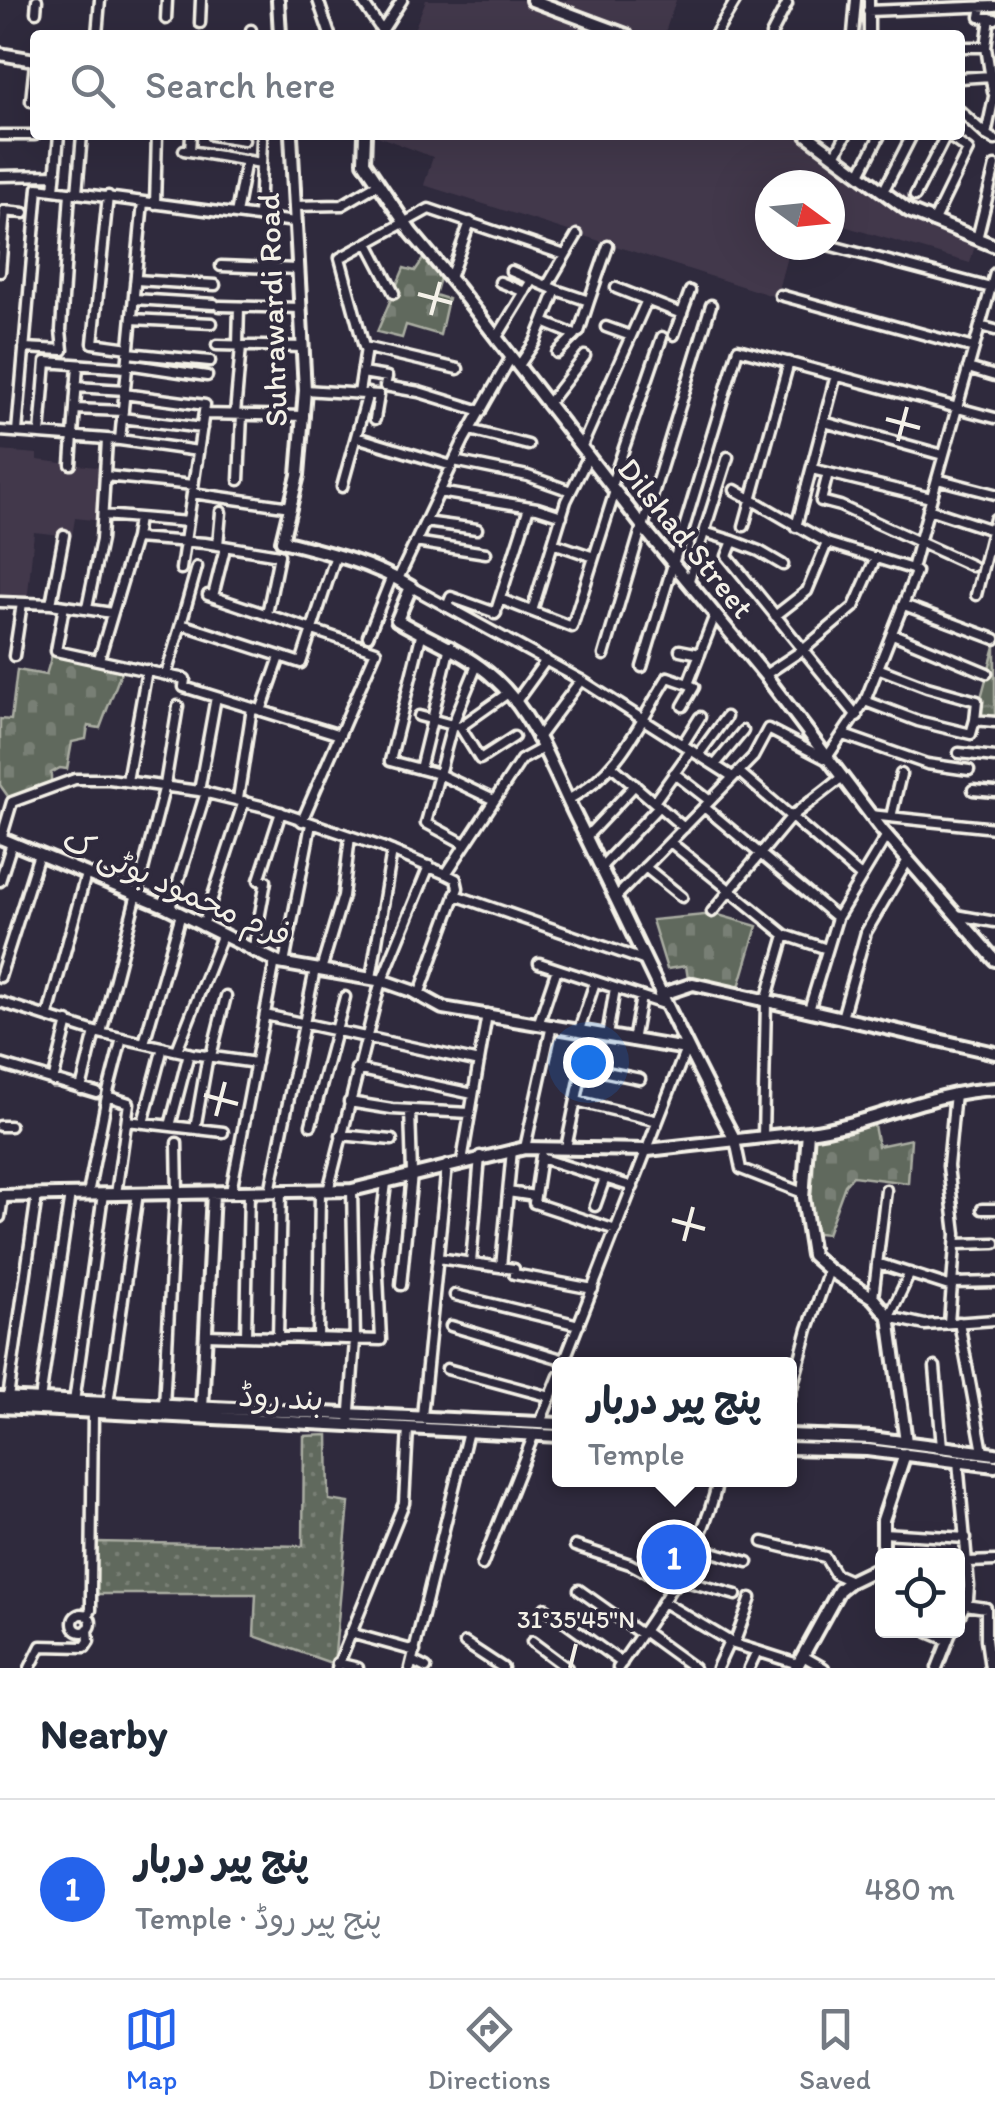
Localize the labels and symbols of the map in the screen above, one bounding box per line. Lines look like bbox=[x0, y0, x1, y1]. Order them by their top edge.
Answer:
north arrow bbox=[755, 170, 845, 260]
street label: Suhrawardi Road bbox=[249, 192, 295, 428]
street label: Dilshad Street bbox=[610, 450, 762, 626]
street label: فرم محمود بوٹی ک bbox=[54, 820, 297, 960]
your location bbox=[563, 1037, 614, 1088]
street label: بند روڈ bbox=[238, 1376, 324, 1418]
pin: 1 bbox=[642, 1520, 706, 1594]
text: 31°35'45"N bbox=[517, 1604, 635, 1634]

